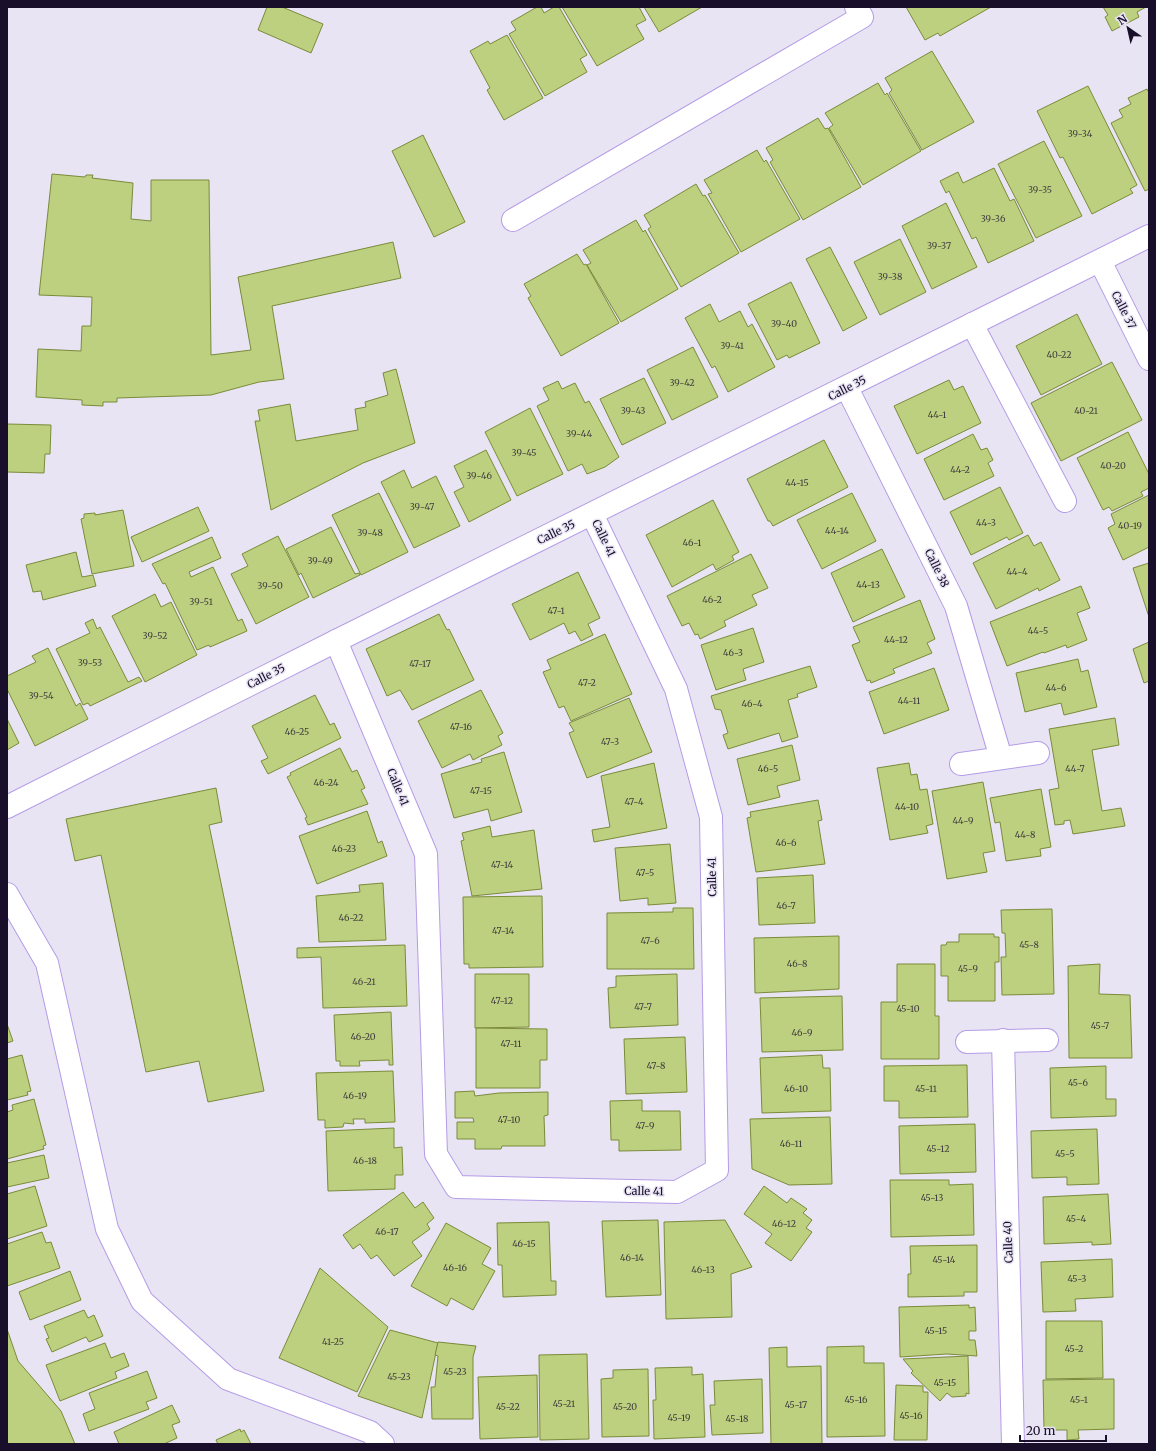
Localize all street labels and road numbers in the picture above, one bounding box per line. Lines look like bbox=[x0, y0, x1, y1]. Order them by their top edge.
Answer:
street label: Calle 37 bbox=[1109, 289, 1139, 331]
street label: Calle 35 bbox=[826, 373, 868, 403]
street label: Calle 35 bbox=[535, 517, 577, 547]
street label: Calle 41 bbox=[589, 517, 619, 559]
street label: Calle 38 bbox=[922, 546, 953, 590]
street label: Calle 35 bbox=[245, 661, 287, 691]
street label: Calle 41 bbox=[384, 766, 412, 808]
street label: Calle 41 bbox=[705, 857, 719, 897]
street label: Calle 41 bbox=[624, 1184, 664, 1198]
street label: Calle 40 bbox=[1000, 1221, 1016, 1263]

